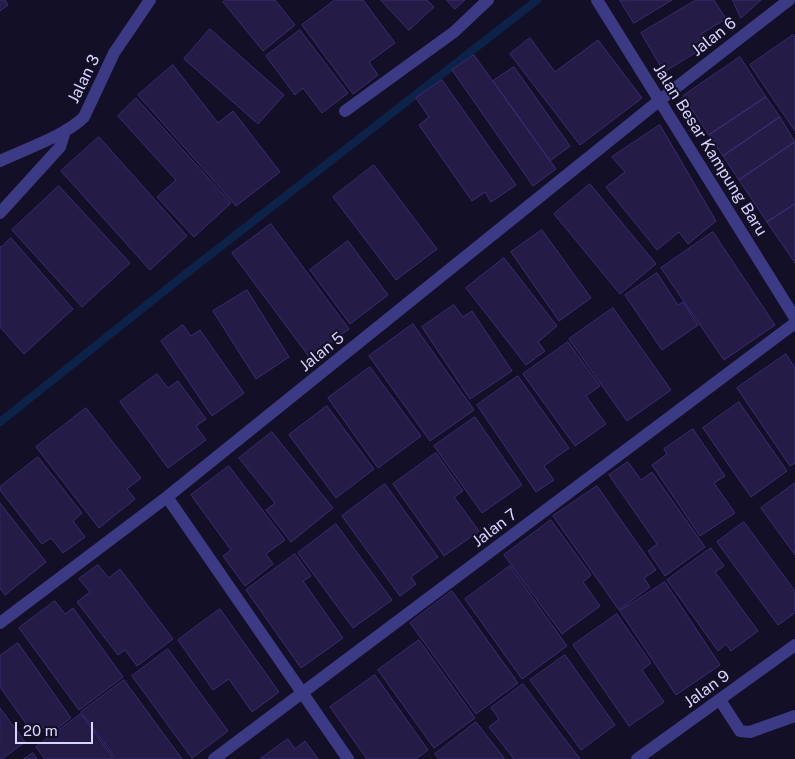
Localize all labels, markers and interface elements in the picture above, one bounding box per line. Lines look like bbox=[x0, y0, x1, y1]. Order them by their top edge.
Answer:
street label: Jalan 6 bbox=[688, 14, 740, 60]
street label: Jalan 3 bbox=[64, 51, 104, 107]
street label: Jalan Besar Kampung Baru bbox=[649, 60, 771, 240]
street label: Jalan 5 bbox=[296, 328, 348, 376]
street label: Jalan 7 bbox=[469, 505, 521, 551]
street label: Jalan 9 bbox=[680, 666, 734, 712]
scale bar bbox=[18, 712, 95, 744]
text: 20 m bbox=[23, 722, 58, 739]

